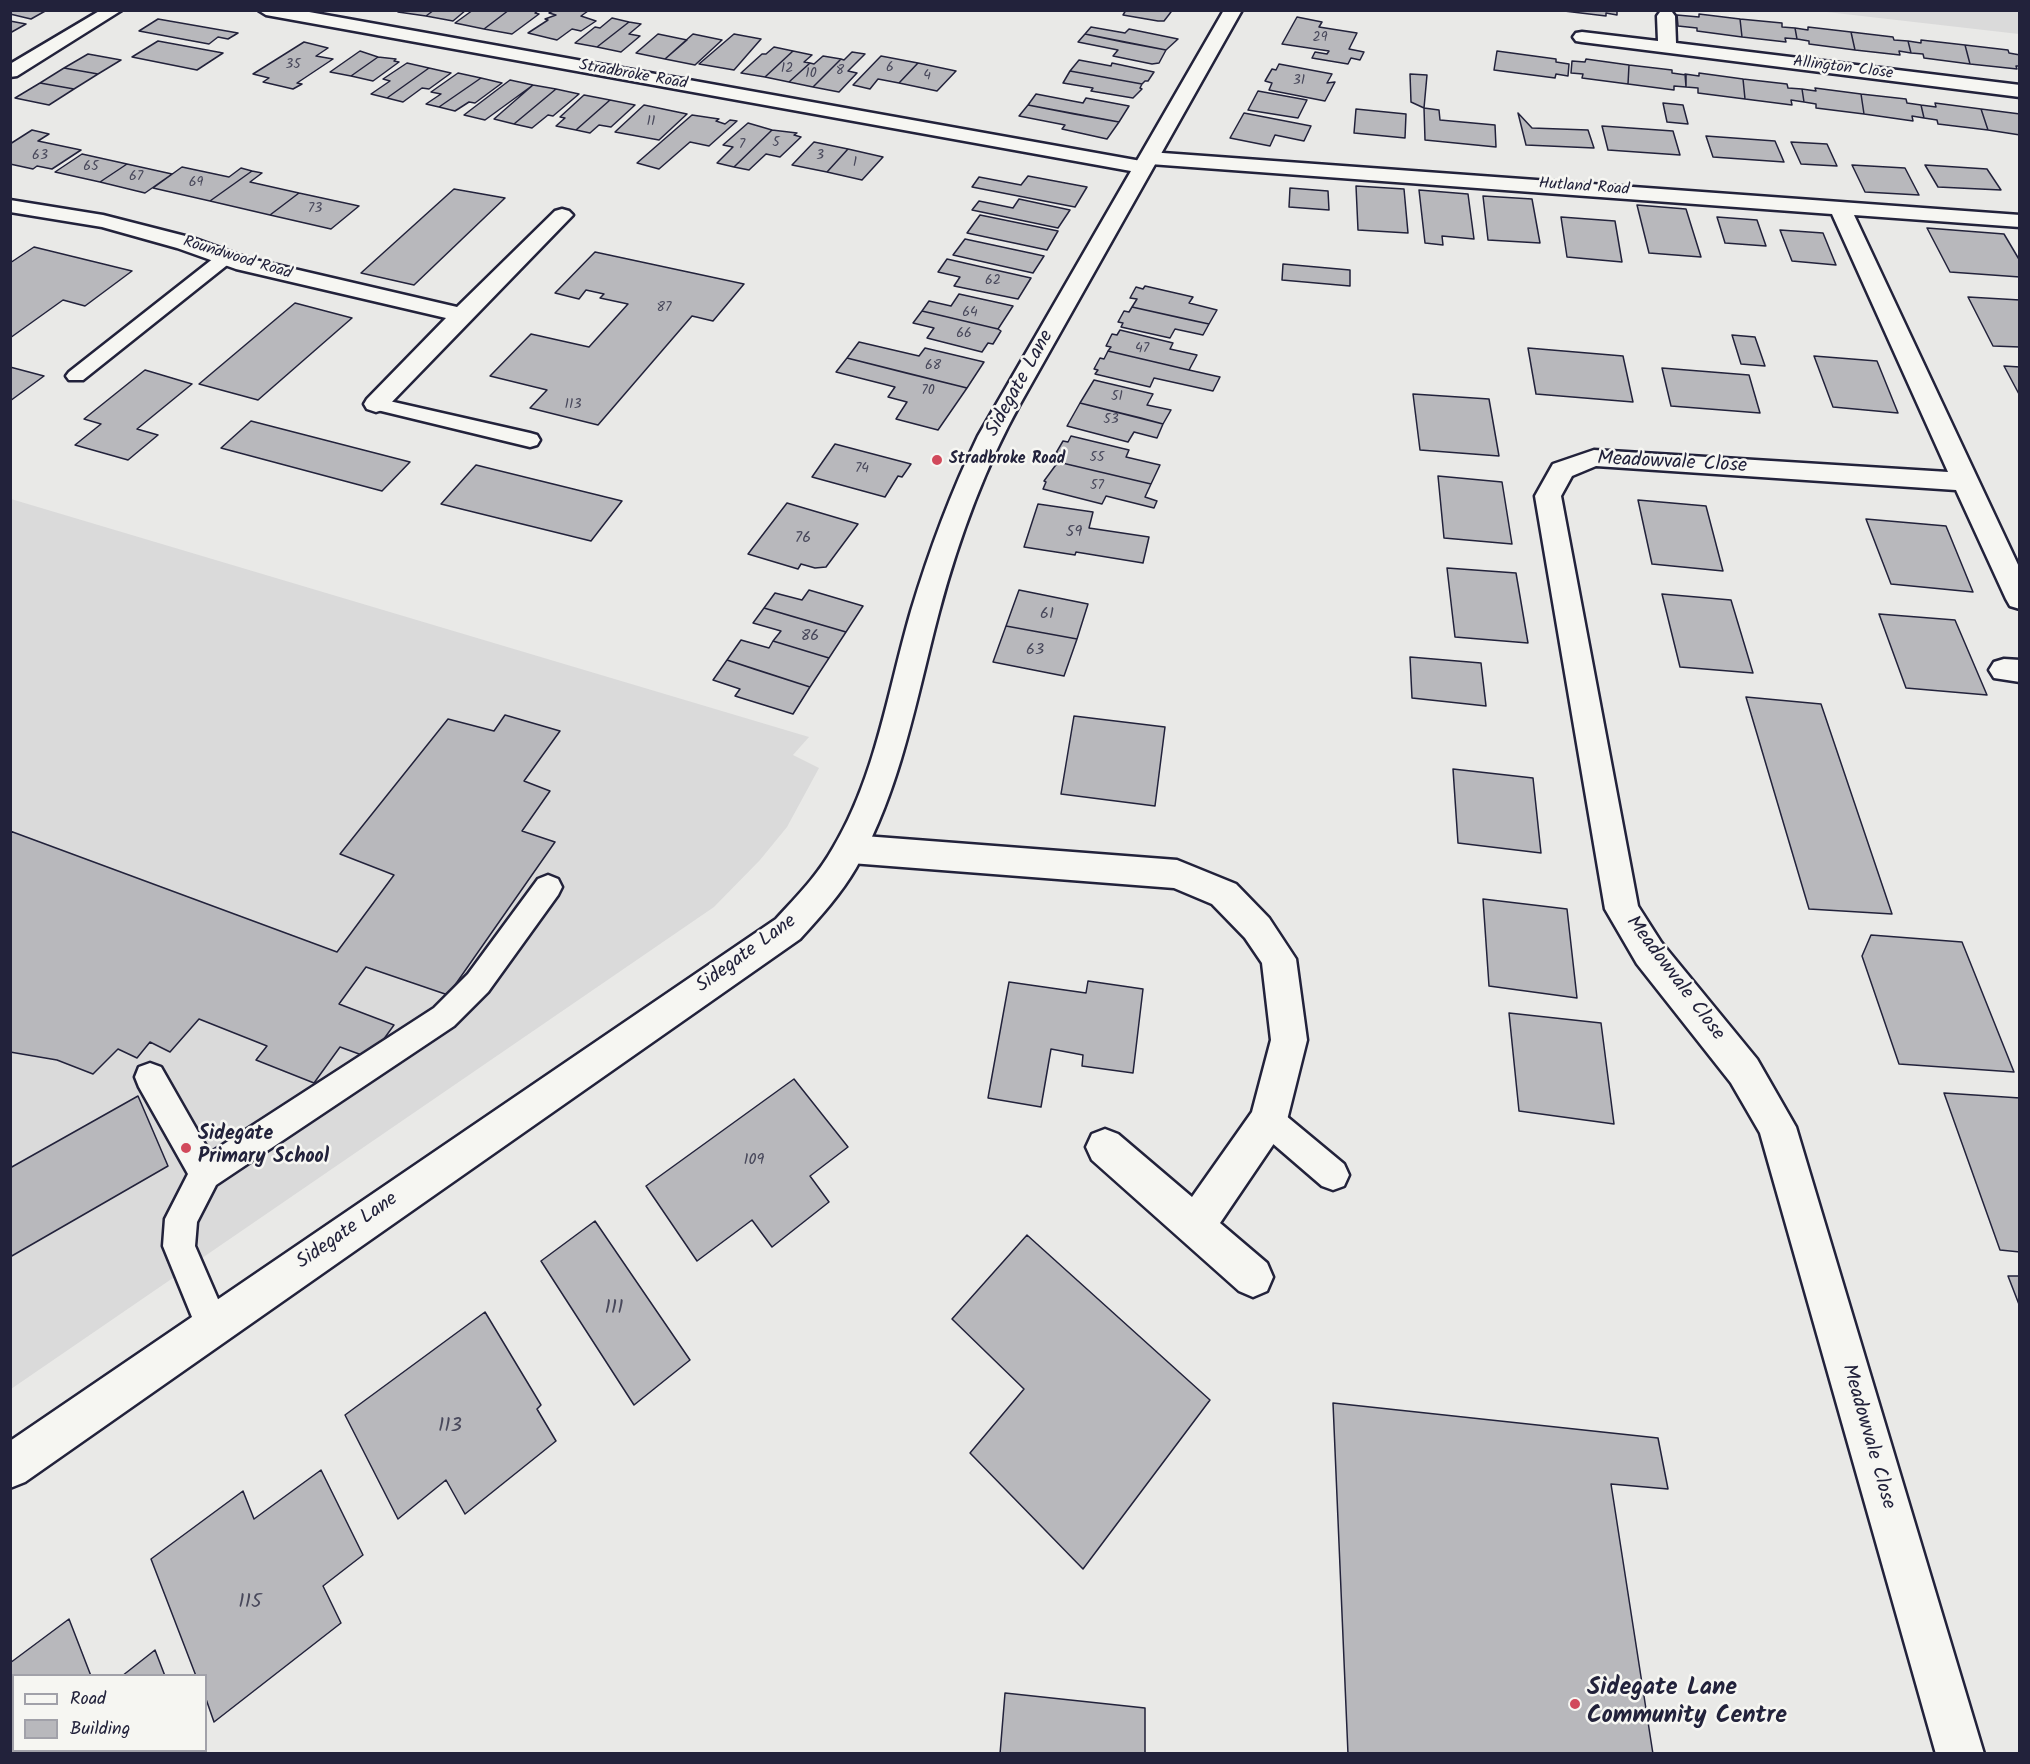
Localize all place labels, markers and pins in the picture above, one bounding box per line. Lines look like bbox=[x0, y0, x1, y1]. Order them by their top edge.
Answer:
place label: Stradbroke Road bbox=[949, 450, 1065, 470]
marker: Stradbroke Road bbox=[930, 453, 944, 467]
place label: Sidegate Primary School bbox=[198, 1124, 329, 1171]
marker: Sidegate Primary School bbox=[179, 1141, 193, 1155]
place label: Sidegate Lane Community Centre bbox=[1587, 1676, 1787, 1732]
marker: Sidegate Lane Community Centre bbox=[1568, 1697, 1582, 1711]

